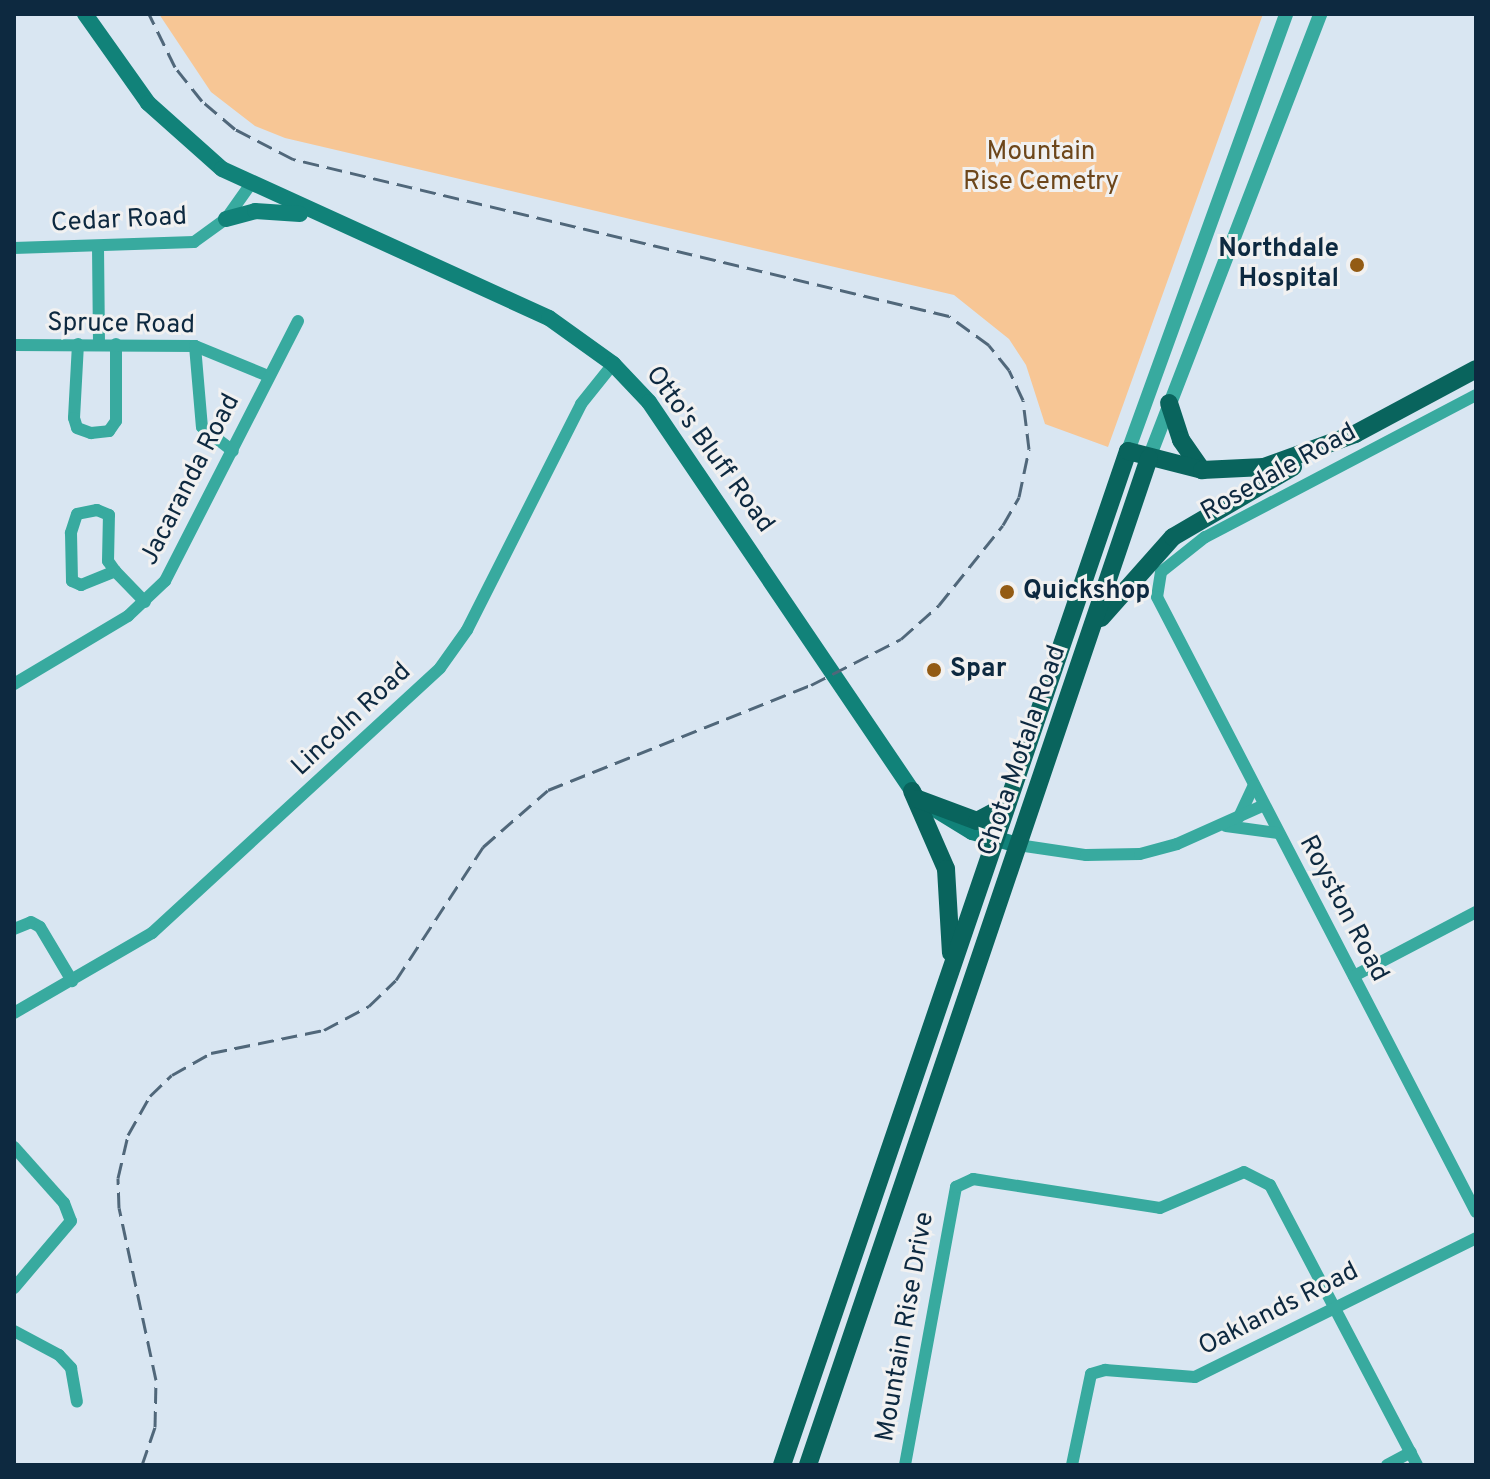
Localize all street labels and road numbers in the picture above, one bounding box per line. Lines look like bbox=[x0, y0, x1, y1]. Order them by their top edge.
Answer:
street label: Cedar Road bbox=[50, 202, 188, 240]
street label: Spruce Road bbox=[47, 308, 195, 342]
street label: Otto's Bluff Road bbox=[638, 360, 780, 540]
street label: Jacaranda Road bbox=[134, 389, 248, 571]
street label: Rosedale Road bbox=[1196, 418, 1362, 528]
street label: Chota Motala Road bbox=[972, 642, 1074, 860]
street label: Lincoln Road bbox=[286, 657, 418, 783]
street label: Royston Road bbox=[1291, 831, 1395, 987]
street label: Mountain Rise Drive bbox=[870, 1210, 942, 1444]
street label: Oaklands Road bbox=[1194, 1256, 1364, 1364]

